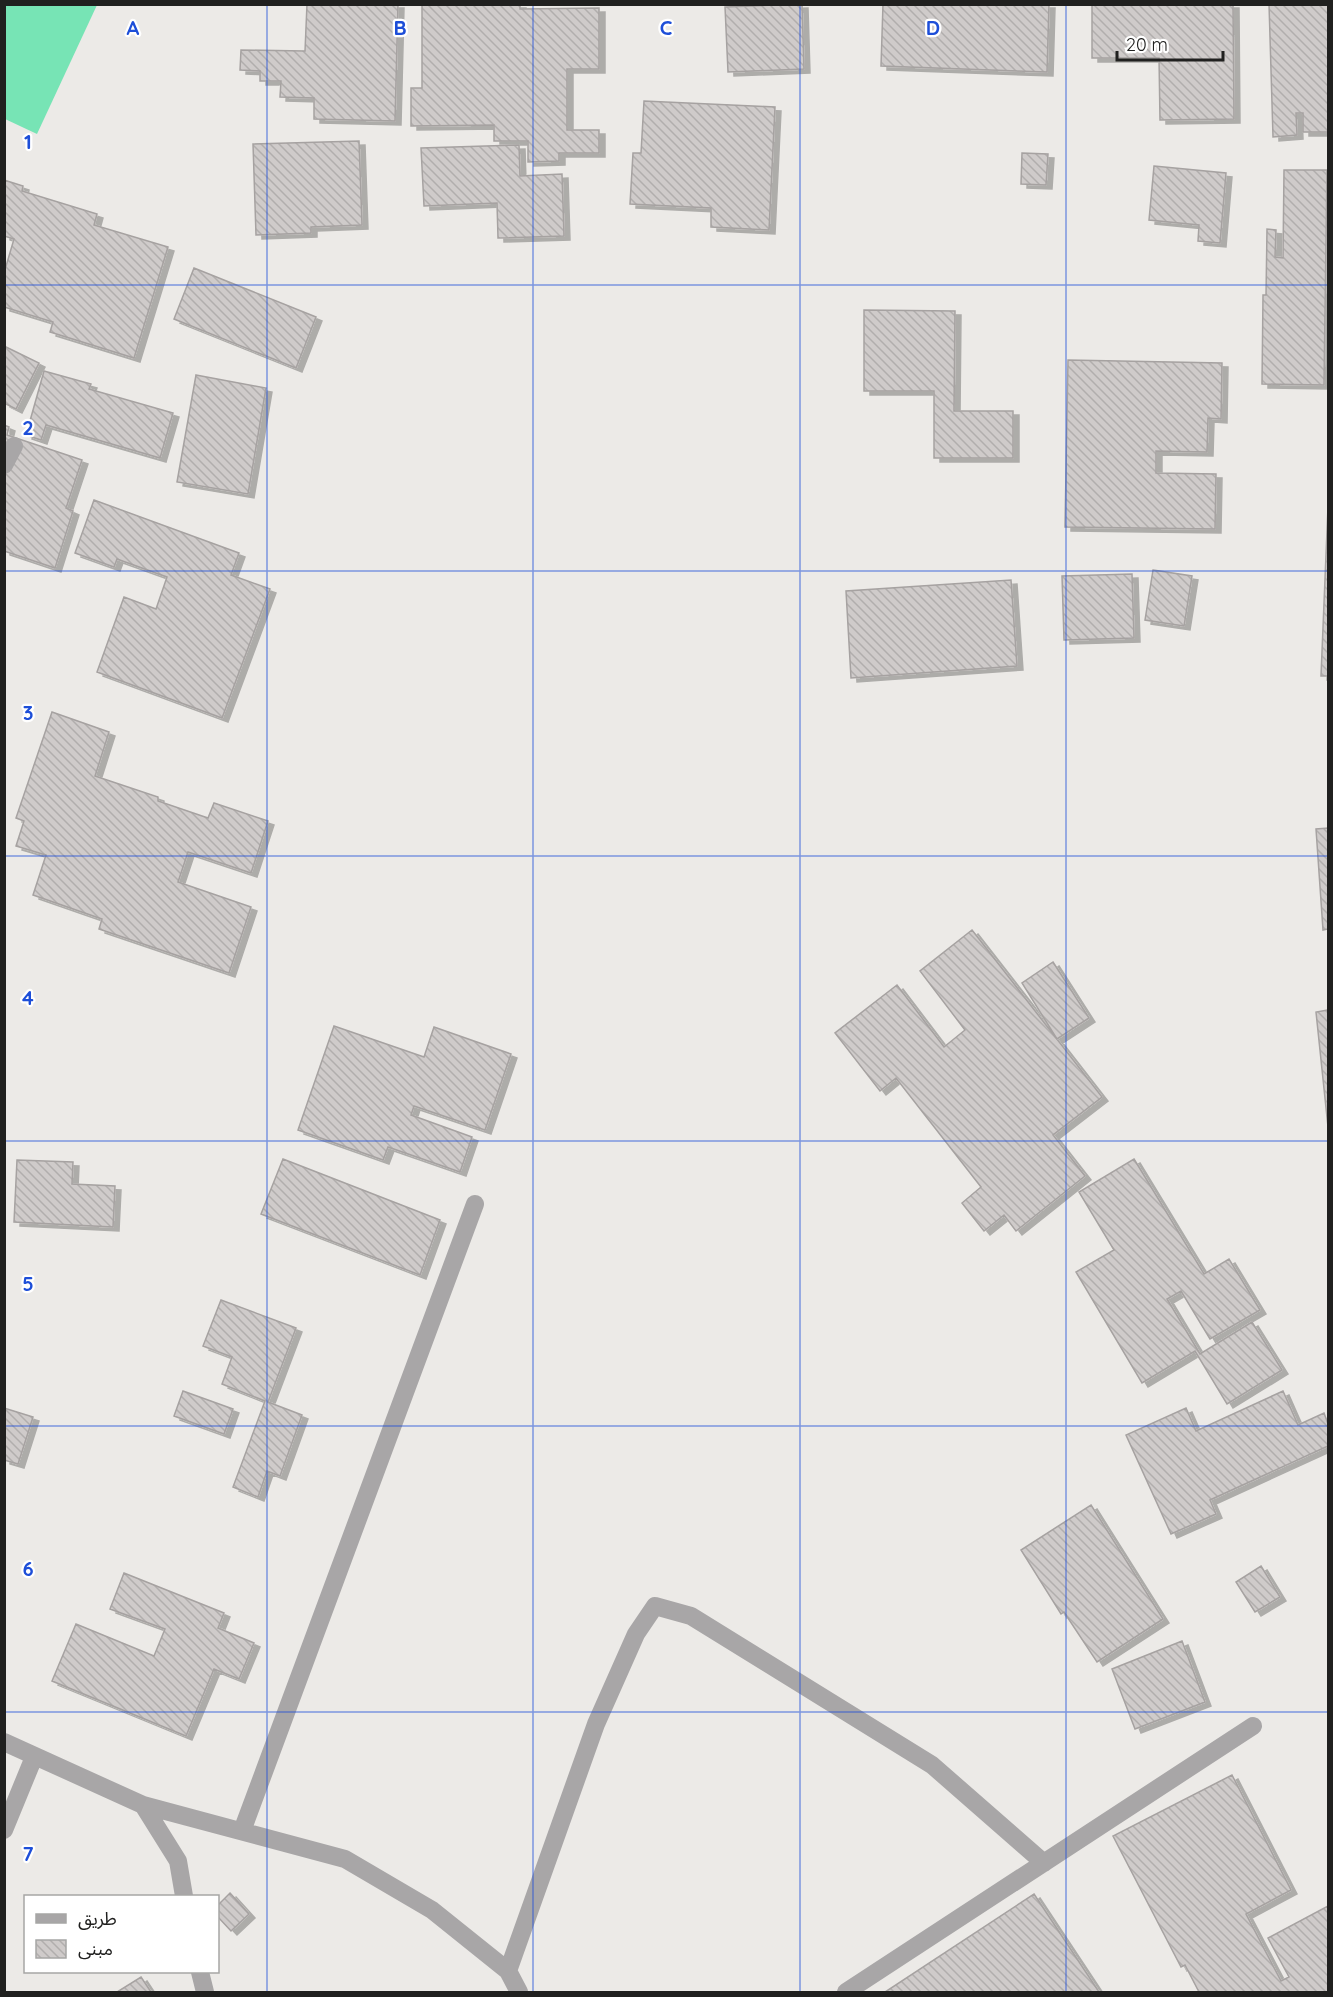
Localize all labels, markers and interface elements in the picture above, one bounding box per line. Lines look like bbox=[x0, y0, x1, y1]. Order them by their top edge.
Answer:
text: A bbox=[127, 15, 140, 40]
text: B bbox=[393, 15, 407, 40]
text: C bbox=[660, 15, 673, 40]
text: D bbox=[926, 15, 940, 40]
scale bar bbox=[1117, 24, 1224, 62]
text: 20 m bbox=[1126, 33, 1168, 56]
text: 1 bbox=[24, 129, 32, 154]
text: 2 bbox=[22, 415, 34, 440]
text: 3 bbox=[23, 700, 33, 725]
text: 4 bbox=[22, 985, 34, 1010]
text: 5 bbox=[22, 1271, 34, 1296]
text: 6 bbox=[22, 1556, 34, 1581]
text: 7 bbox=[23, 1841, 34, 1866]
legend bbox=[24, 1895, 219, 1973]
text: طريق bbox=[78, 1907, 117, 1930]
text: مبنى bbox=[78, 1937, 113, 1960]

